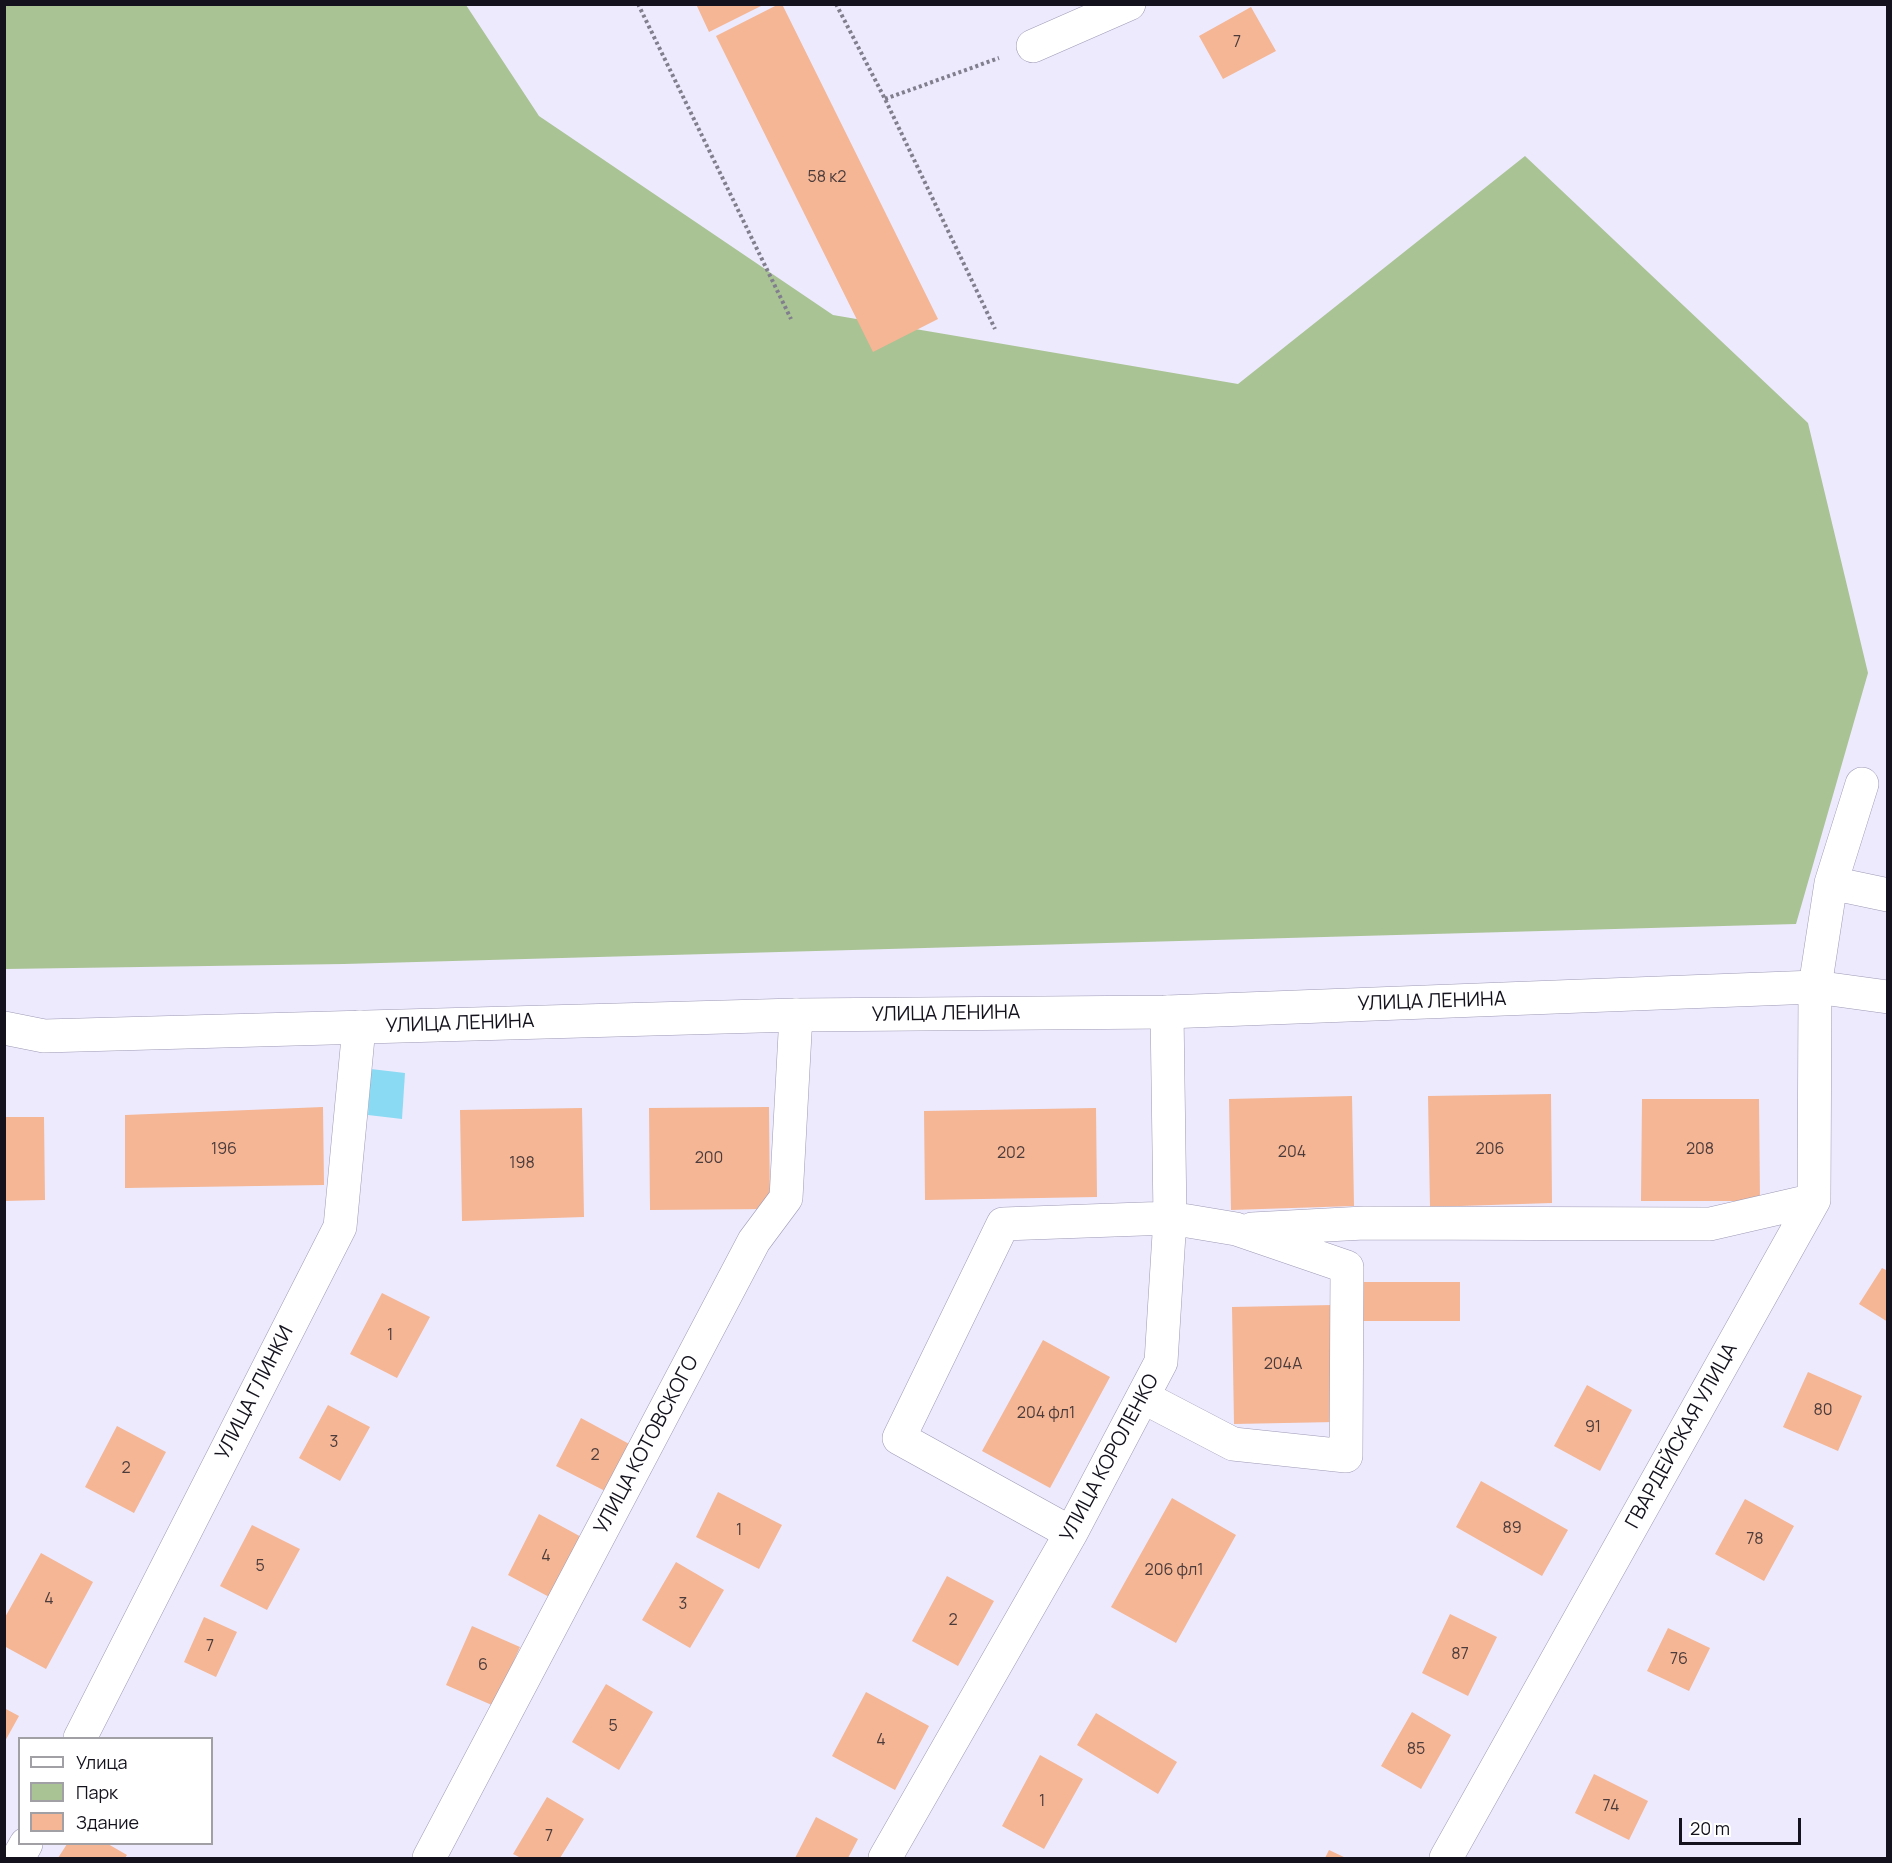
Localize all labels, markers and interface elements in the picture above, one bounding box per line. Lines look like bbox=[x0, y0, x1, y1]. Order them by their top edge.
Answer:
house number: 7 bbox=[1233, 33, 1241, 53]
house number: 58 к2 bbox=[808, 168, 846, 188]
street label: УЛИЦА ЛЕНИНА bbox=[1357, 987, 1507, 1017]
street label: УЛИЦА ЛЕНИНА bbox=[871, 1001, 1021, 1027]
street label: УЛИЦА ЛЕНИНА bbox=[385, 1009, 535, 1039]
house number: 196 bbox=[211, 1140, 237, 1160]
house number: 206 bbox=[1476, 1140, 1504, 1160]
house number: 208 bbox=[1686, 1140, 1714, 1160]
house number: 204 bbox=[1278, 1143, 1306, 1163]
house number: 202 bbox=[997, 1144, 1025, 1164]
house number: 200 bbox=[695, 1149, 723, 1169]
house number: 198 bbox=[509, 1154, 535, 1174]
street label: УЛИЦА ГЛИНКИ bbox=[211, 1322, 299, 1464]
house number: 1 bbox=[387, 1326, 393, 1346]
street label: ГВАРДЕЙСКАЯ УЛИЦА bbox=[1621, 1339, 1743, 1533]
street label: УЛИЦА КОТОВСКОГО bbox=[590, 1352, 704, 1538]
house number: 204А bbox=[1264, 1355, 1302, 1375]
street label: УЛИЦА КОРОЛЕНКО bbox=[1056, 1370, 1164, 1546]
house number: 80 bbox=[1813, 1401, 1833, 1421]
house number: 204 фл1 bbox=[1017, 1404, 1075, 1424]
house number: 91 bbox=[1585, 1418, 1601, 1438]
house number: 3 bbox=[330, 1433, 338, 1453]
house number: 2 bbox=[590, 1446, 600, 1466]
house number: 2 bbox=[121, 1459, 131, 1479]
house number: 89 bbox=[1502, 1519, 1522, 1539]
house number: 1 bbox=[736, 1521, 742, 1541]
house number: 78 bbox=[1746, 1530, 1764, 1550]
house number: 4 bbox=[541, 1547, 551, 1567]
house number: 5 bbox=[255, 1557, 265, 1577]
house number: 206 фл1 bbox=[1145, 1561, 1203, 1581]
house number: 4 bbox=[44, 1590, 54, 1610]
house number: 3 bbox=[679, 1595, 687, 1615]
house number: 2 bbox=[948, 1611, 958, 1631]
house number: 7 bbox=[206, 1637, 214, 1657]
house number: 87 bbox=[1451, 1645, 1469, 1665]
house number: 76 bbox=[1670, 1650, 1688, 1670]
house number: 6 bbox=[478, 1656, 488, 1676]
house number: 5 bbox=[608, 1717, 618, 1737]
house number: 4 bbox=[876, 1731, 886, 1751]
legend bbox=[18, 1737, 213, 1845]
house number: 85 bbox=[1407, 1740, 1425, 1760]
text: Улица bbox=[76, 1750, 128, 1774]
text: Парк bbox=[76, 1780, 118, 1804]
house number: 1 bbox=[1039, 1792, 1045, 1812]
house number: 74 bbox=[1603, 1797, 1619, 1817]
scale bar bbox=[1682, 1806, 1804, 1844]
text: Здание bbox=[76, 1810, 139, 1834]
text: 20 m bbox=[1690, 1816, 1730, 1840]
house number: 7 bbox=[545, 1827, 553, 1847]

